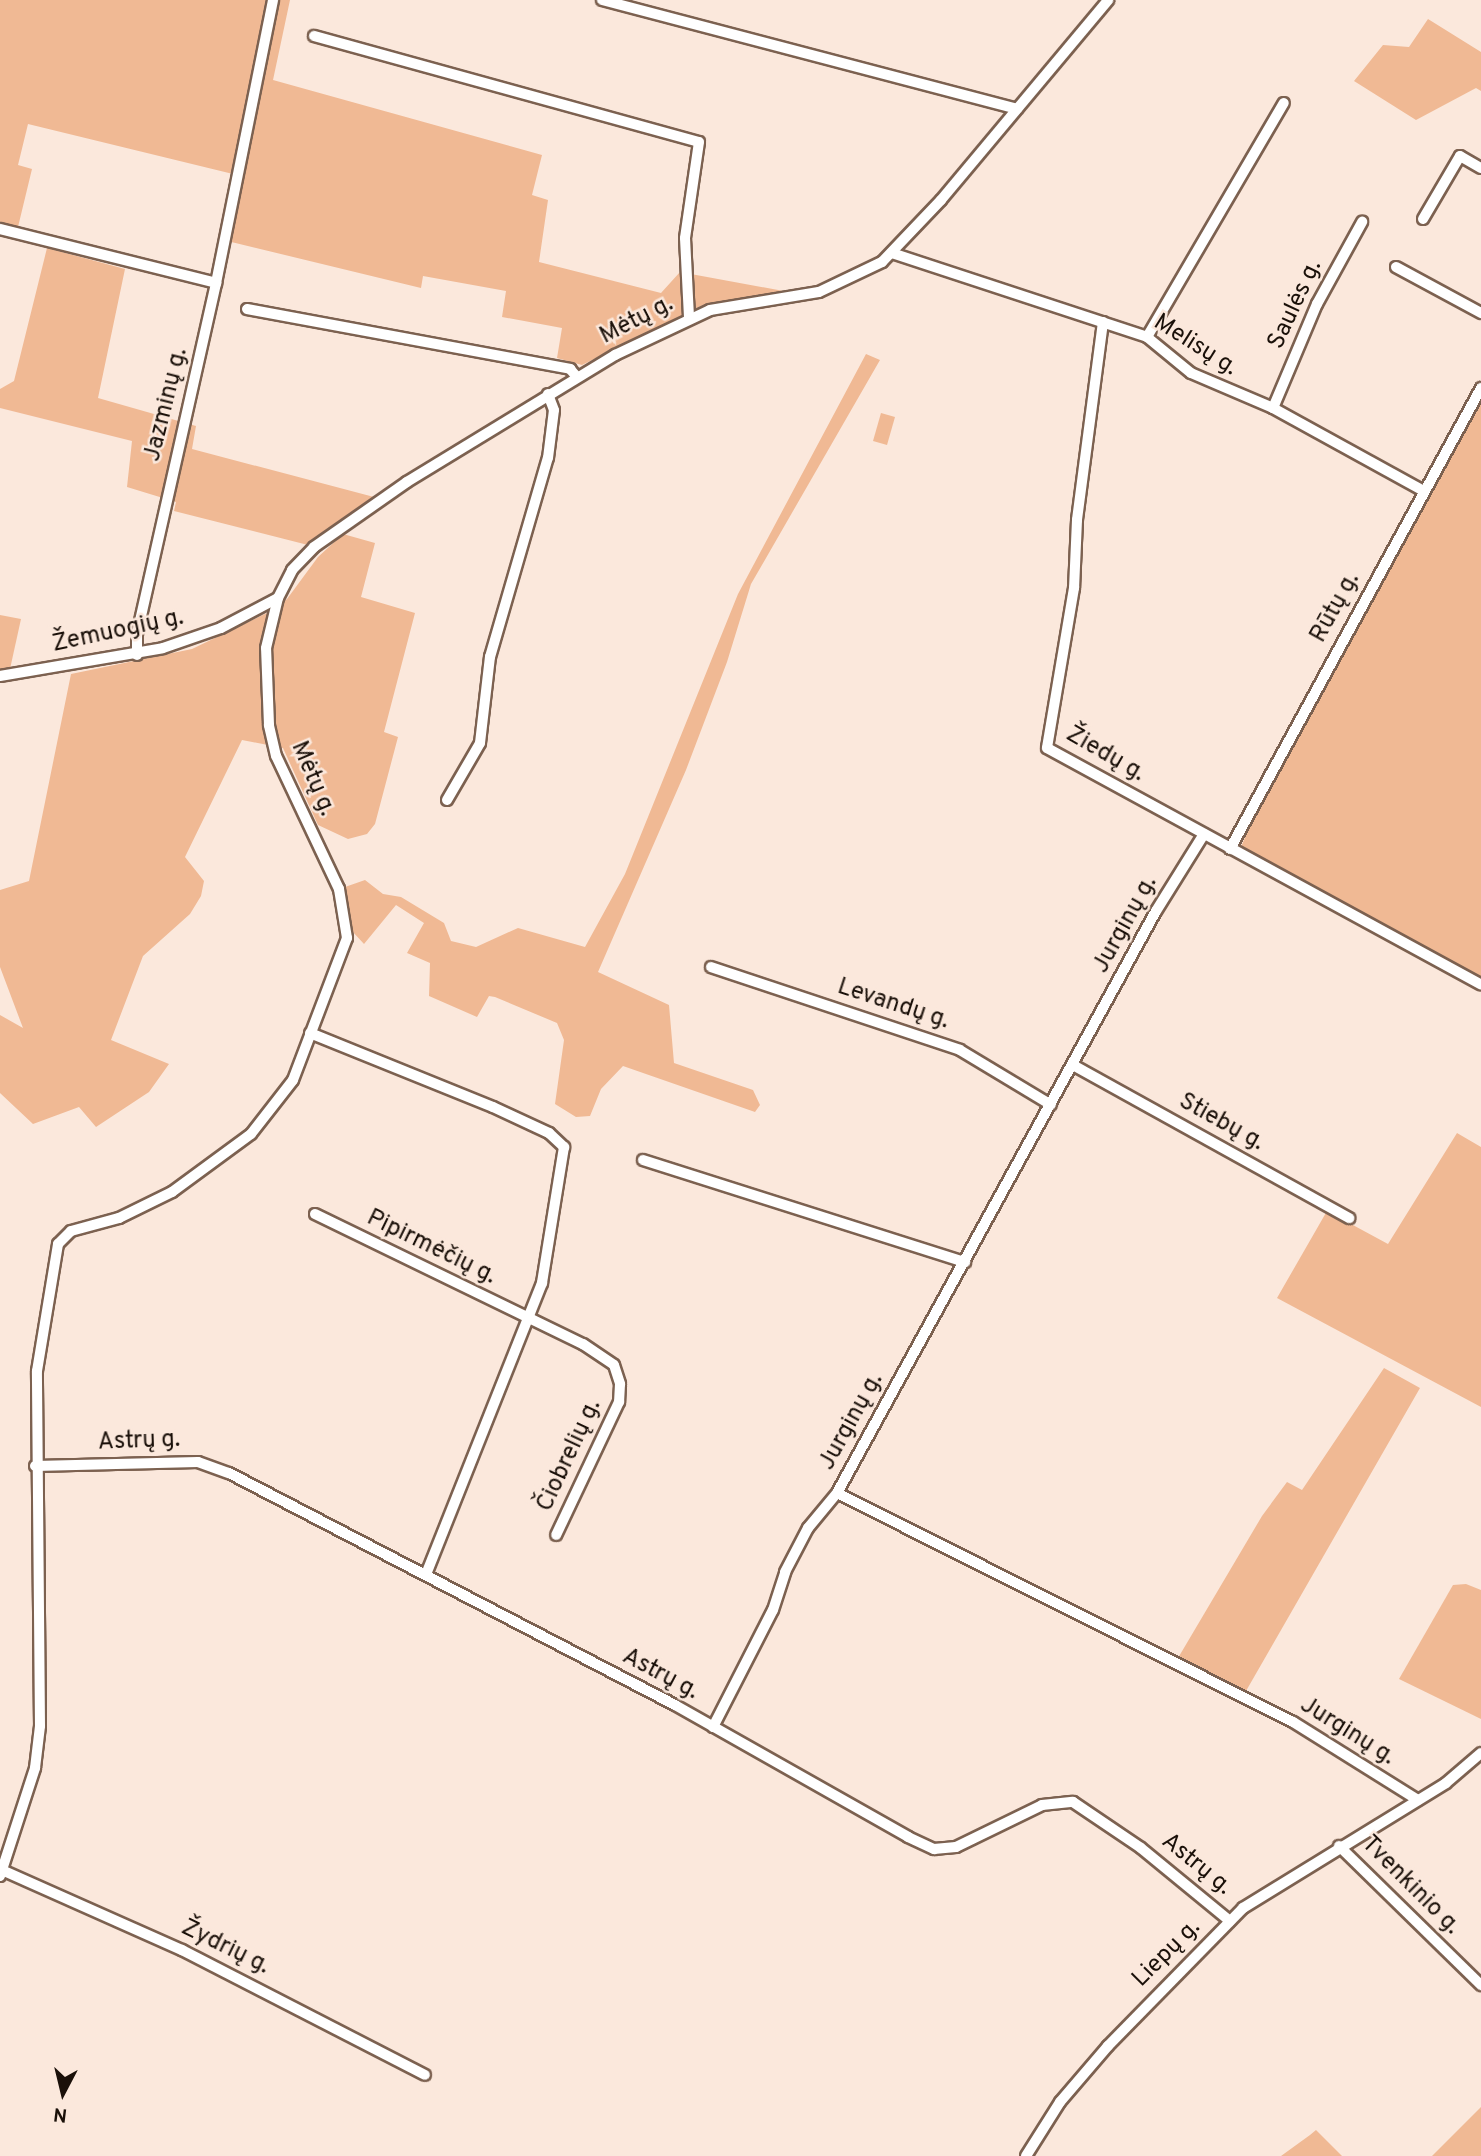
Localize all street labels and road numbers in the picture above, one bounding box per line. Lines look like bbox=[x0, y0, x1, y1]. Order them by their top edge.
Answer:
street label: Saulės g. bbox=[1263, 256, 1329, 354]
street label: Mėtų g. bbox=[596, 290, 678, 352]
street label: Melisų g. bbox=[1148, 309, 1242, 383]
street label: Jazminų g. bbox=[139, 345, 195, 465]
street label: Rūtų g. bbox=[1305, 568, 1367, 648]
street label: Žemuogių g. bbox=[50, 604, 186, 660]
street label: Žiedų g. bbox=[1060, 721, 1150, 789]
street label: Mėtų g. bbox=[283, 737, 341, 821]
street label: Jurginų g. bbox=[1088, 871, 1164, 979]
street label: Levandų g. bbox=[833, 973, 953, 1037]
street label: Stiebų g. bbox=[1173, 1088, 1269, 1158]
street label: Pipirmėčių g. bbox=[362, 1204, 500, 1292]
street label: Jurginų g. bbox=[814, 1368, 890, 1476]
street label: Čiobrelių g. bbox=[532, 1395, 608, 1517]
street label: Astrų g. bbox=[97, 1426, 181, 1458]
street label: Astrų g. bbox=[617, 1643, 703, 1707]
street label: Jurginų g. bbox=[1294, 1692, 1400, 1772]
street label: Astrų g. bbox=[1155, 1828, 1237, 1902]
street label: Tvenkinio g. bbox=[1354, 1830, 1466, 1942]
street label: Žydrių g. bbox=[176, 1914, 274, 1982]
street label: Liepų g. bbox=[1127, 1914, 1207, 1994]

